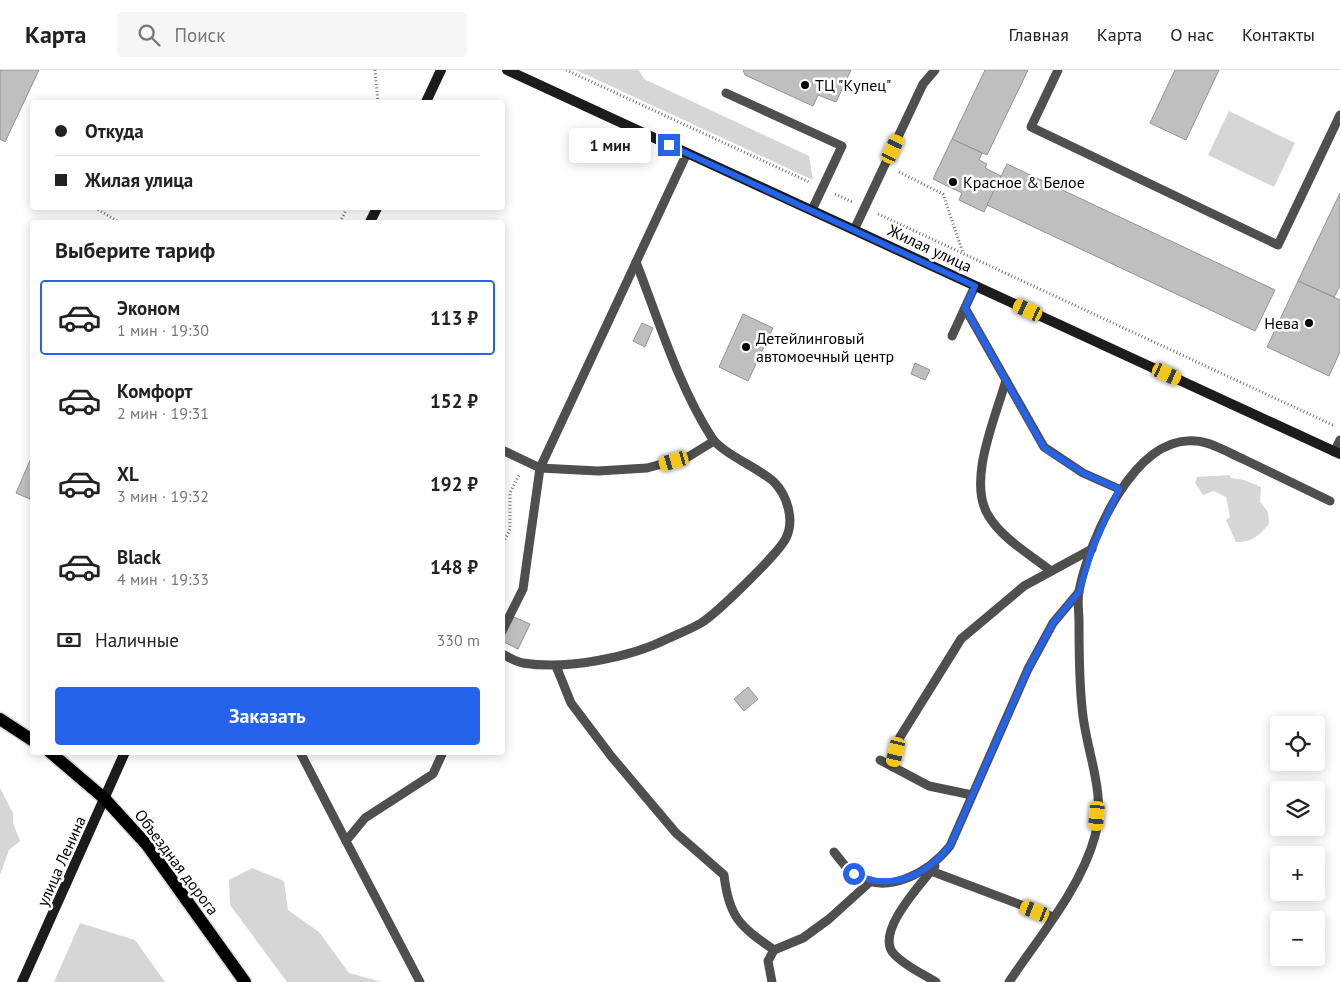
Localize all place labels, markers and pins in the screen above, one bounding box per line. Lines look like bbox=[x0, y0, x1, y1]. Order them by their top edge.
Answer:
place label: ТЦ "Купец" bbox=[815, 75, 891, 95]
marker: ТЦ "Купец" bbox=[799, 79, 811, 91]
place label: Красное & Белое bbox=[963, 172, 1085, 192]
marker: Красное & Белое bbox=[947, 176, 959, 188]
place label: Нева bbox=[1264, 313, 1299, 333]
marker: Нева bbox=[1303, 317, 1315, 329]
place label: Детейлинговый автомоечный центр bbox=[756, 328, 894, 366]
marker: Детейлинговый автомоечный центр bbox=[740, 341, 752, 353]

